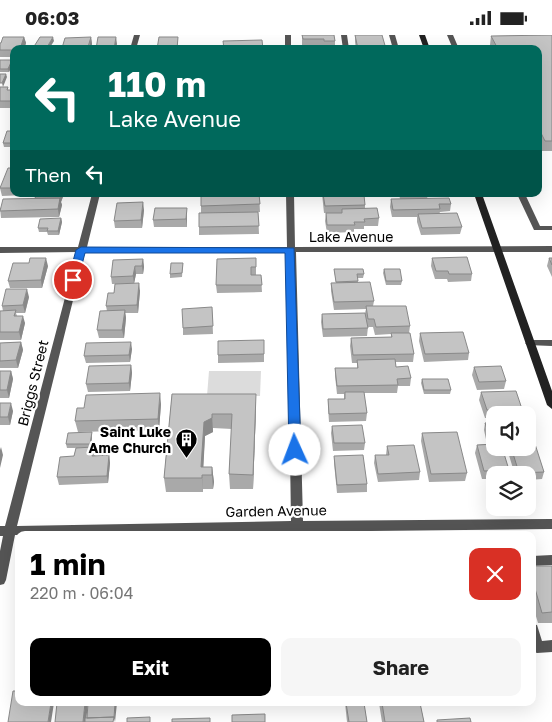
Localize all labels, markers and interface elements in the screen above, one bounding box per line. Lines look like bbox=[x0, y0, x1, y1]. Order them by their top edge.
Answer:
text: 06:03 bbox=[25, 6, 79, 29]
text: 110 m bbox=[108, 63, 206, 105]
icon: left bbox=[25, 65, 90, 130]
text: Lake Avenue bbox=[108, 105, 241, 132]
icon: left bbox=[81, 160, 109, 188]
text: Then bbox=[25, 163, 71, 186]
street label: Lake Avenue bbox=[309, 228, 393, 245]
pin bbox=[52, 259, 94, 301]
icon: arrive bbox=[59, 266, 87, 294]
street label: Briggs Street bbox=[14, 338, 51, 428]
map controls bbox=[486, 406, 536, 516]
button: sound bbox=[486, 406, 536, 456]
place label: Saint Luke Ame Church bbox=[89, 423, 171, 456]
position arrow bbox=[268, 423, 320, 475]
building icon: Saint Luke Ame Church bbox=[175, 428, 199, 459]
button: layers bbox=[486, 466, 536, 516]
street label: Garden Avenue bbox=[225, 501, 327, 520]
text: 1 min bbox=[30, 546, 106, 582]
button: close bbox=[469, 548, 521, 600]
text: 220 m · 06:04 bbox=[30, 583, 134, 603]
button: Exit bbox=[30, 638, 271, 696]
button: Share bbox=[281, 638, 521, 696]

